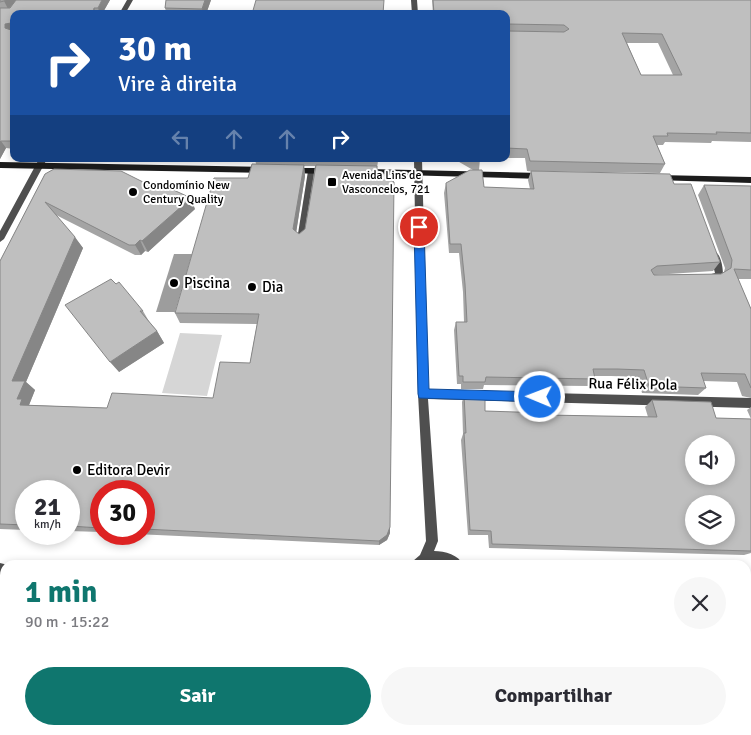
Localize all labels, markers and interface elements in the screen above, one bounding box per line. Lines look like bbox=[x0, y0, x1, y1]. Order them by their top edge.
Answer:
text: 30 m bbox=[118, 27, 192, 70]
icon: right bbox=[35, 30, 100, 95]
text: Vire à direita bbox=[118, 70, 237, 97]
icon: left bbox=[167, 125, 195, 153]
icon: ahead bbox=[220, 125, 248, 153]
icon: ahead bbox=[273, 125, 301, 153]
icon: right bbox=[326, 125, 354, 153]
place label: Avenida Lins de Vasconcelos, 721 bbox=[342, 168, 430, 197]
marker: Avenida Lins de Vasconcelos, 721 bbox=[326, 176, 338, 188]
place label: Condomínio New Century Quality bbox=[143, 178, 230, 207]
marker: Condomínio New Century Quality bbox=[127, 186, 139, 198]
pin bbox=[398, 206, 440, 248]
icon: arrive bbox=[405, 213, 433, 241]
place label: Piscina bbox=[184, 274, 230, 292]
marker: Piscina bbox=[168, 277, 180, 289]
place label: Dia bbox=[262, 278, 283, 296]
marker: Dia bbox=[246, 281, 258, 293]
position arrow bbox=[513, 370, 565, 422]
street label: Rua Félix Pola bbox=[588, 374, 678, 394]
map controls bbox=[685, 435, 735, 545]
button: sound bbox=[685, 435, 735, 485]
place label: Editora Devir bbox=[87, 461, 170, 479]
marker: Editora Devir bbox=[71, 464, 83, 476]
speed limit sign: 30 bbox=[90, 480, 155, 545]
text: 21 bbox=[34, 491, 61, 522]
button: layers bbox=[685, 495, 735, 545]
text: km/h bbox=[34, 517, 61, 532]
text: 1 min bbox=[25, 574, 97, 611]
button: close bbox=[674, 577, 726, 629]
text: 90 m · 15:22 bbox=[25, 612, 109, 632]
button: Sair bbox=[25, 667, 371, 725]
button: Compartilhar bbox=[381, 667, 726, 725]

